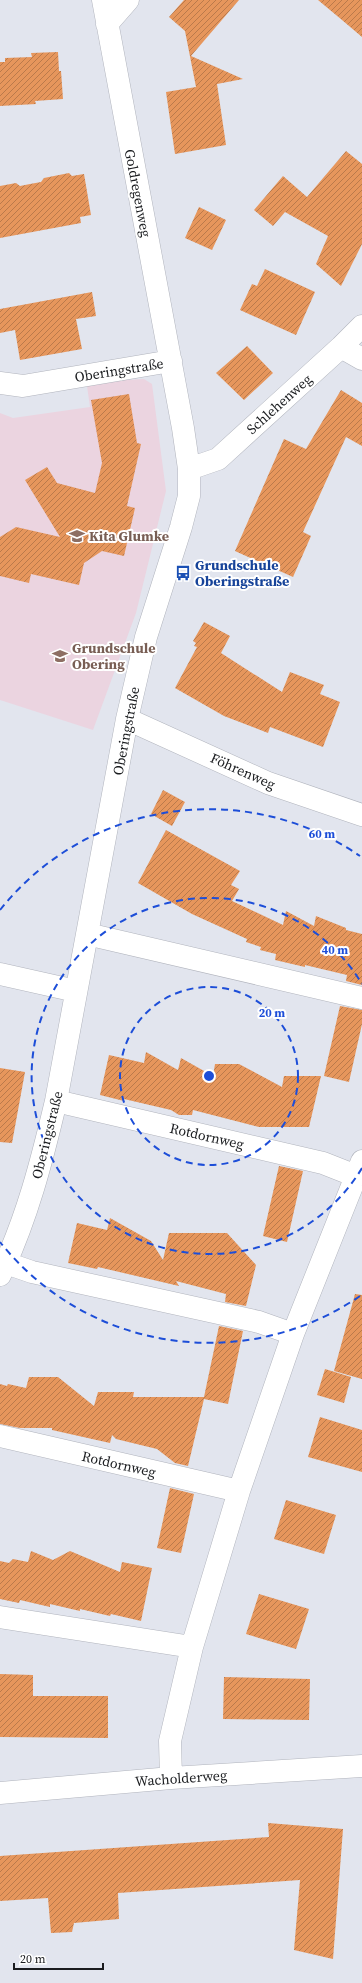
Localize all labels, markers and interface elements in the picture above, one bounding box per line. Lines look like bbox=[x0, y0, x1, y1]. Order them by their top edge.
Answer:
street label: Goldregenweg bbox=[120, 147, 156, 239]
street label: Oberingstraße bbox=[73, 353, 165, 387]
street label: Schlehenweg bbox=[242, 369, 316, 439]
place label: Kita Glumke bbox=[89, 526, 169, 546]
school or university icon: Kita Glumke bbox=[68, 527, 86, 545]
place label: Grundschule Oberingstraße bbox=[195, 555, 289, 591]
bus stop icon: Grundschule Oberingstraße bbox=[174, 564, 192, 582]
place label: Grundschule Obering bbox=[72, 638, 156, 674]
school or university icon: Grundschule Obering bbox=[51, 647, 69, 665]
street label: Oberingstraße bbox=[108, 685, 144, 777]
street label: Föhrenweg bbox=[207, 748, 279, 794]
text: 60 m bbox=[309, 826, 335, 842]
text: 40 m bbox=[322, 942, 348, 958]
text: 20 m bbox=[259, 1005, 285, 1021]
centre of rings bbox=[202, 1069, 216, 1083]
street label: Oberingstraße bbox=[26, 1089, 68, 1181]
street label: Rotdornweg bbox=[168, 1118, 246, 1154]
street label: Rotdornweg bbox=[80, 1446, 158, 1482]
street label: Wacholderweg bbox=[134, 1765, 228, 1791]
scale bar bbox=[14, 1945, 103, 1971]
text: 20 m bbox=[20, 1951, 46, 1967]

